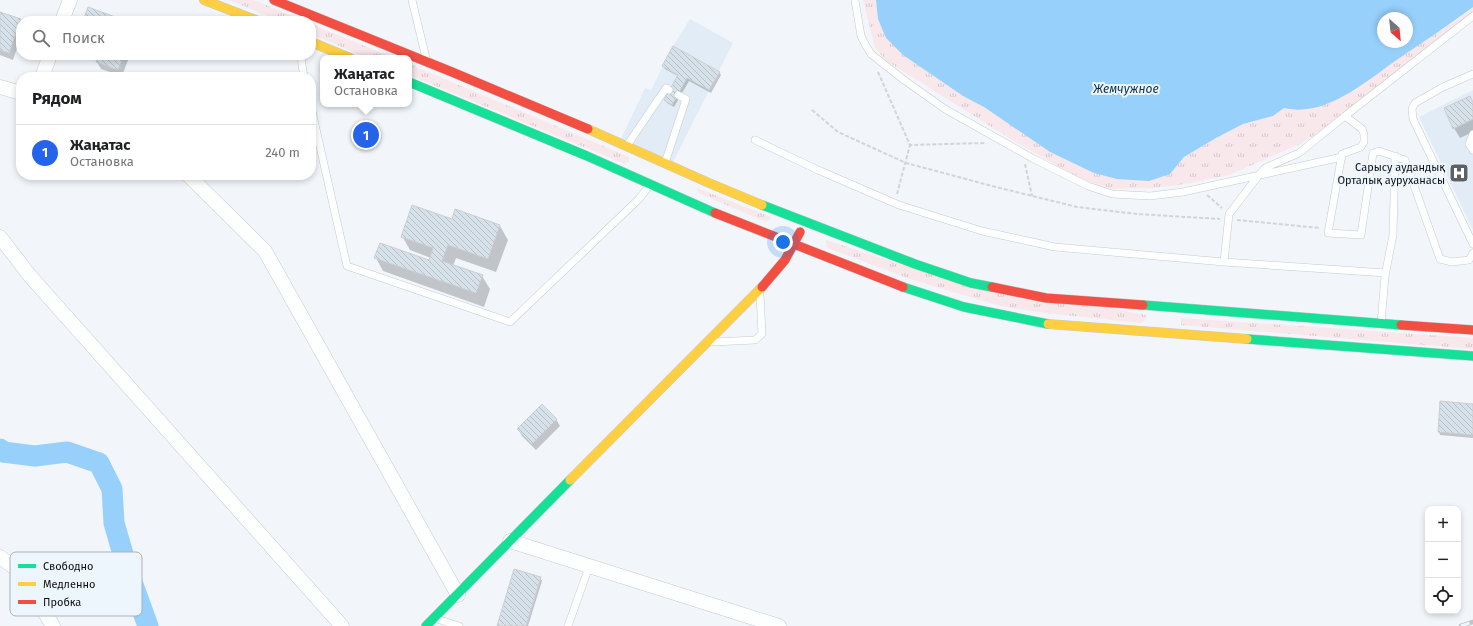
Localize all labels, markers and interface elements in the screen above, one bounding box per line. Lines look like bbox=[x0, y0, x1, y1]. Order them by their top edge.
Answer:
north arrow bbox=[1377, 12, 1413, 48]
search box bbox=[16, 16, 316, 60]
icon: search bbox=[30, 27, 52, 49]
text: Поиск bbox=[62, 29, 105, 47]
popup bbox=[320, 55, 412, 107]
text: Жаңатас bbox=[334, 65, 395, 83]
water label: Жемчужное bbox=[1092, 82, 1159, 96]
text: Остановка bbox=[334, 83, 398, 98]
text: Рядом bbox=[32, 88, 82, 109]
pin: 1 bbox=[353, 120, 379, 150]
text: Жаңатас bbox=[70, 136, 131, 154]
text: 1 bbox=[42, 145, 48, 160]
text: 240 m bbox=[265, 145, 300, 160]
text: Остановка bbox=[70, 154, 134, 169]
place label: Сарысу аудандық Орталық ауруханасы bbox=[1337, 161, 1445, 187]
hospital icon: Сарысу аудандық Орталық ауруханасы bbox=[1448, 162, 1470, 184]
your location bbox=[773, 232, 793, 252]
map controls bbox=[1425, 506, 1461, 614]
button: + bbox=[1425, 506, 1461, 542]
button: − bbox=[1425, 542, 1461, 578]
legend bbox=[10, 552, 142, 616]
text: Свободно bbox=[43, 560, 93, 573]
text: Медленно bbox=[43, 578, 95, 591]
button: locate bbox=[1425, 578, 1461, 614]
text: Пробка bbox=[43, 596, 81, 609]

